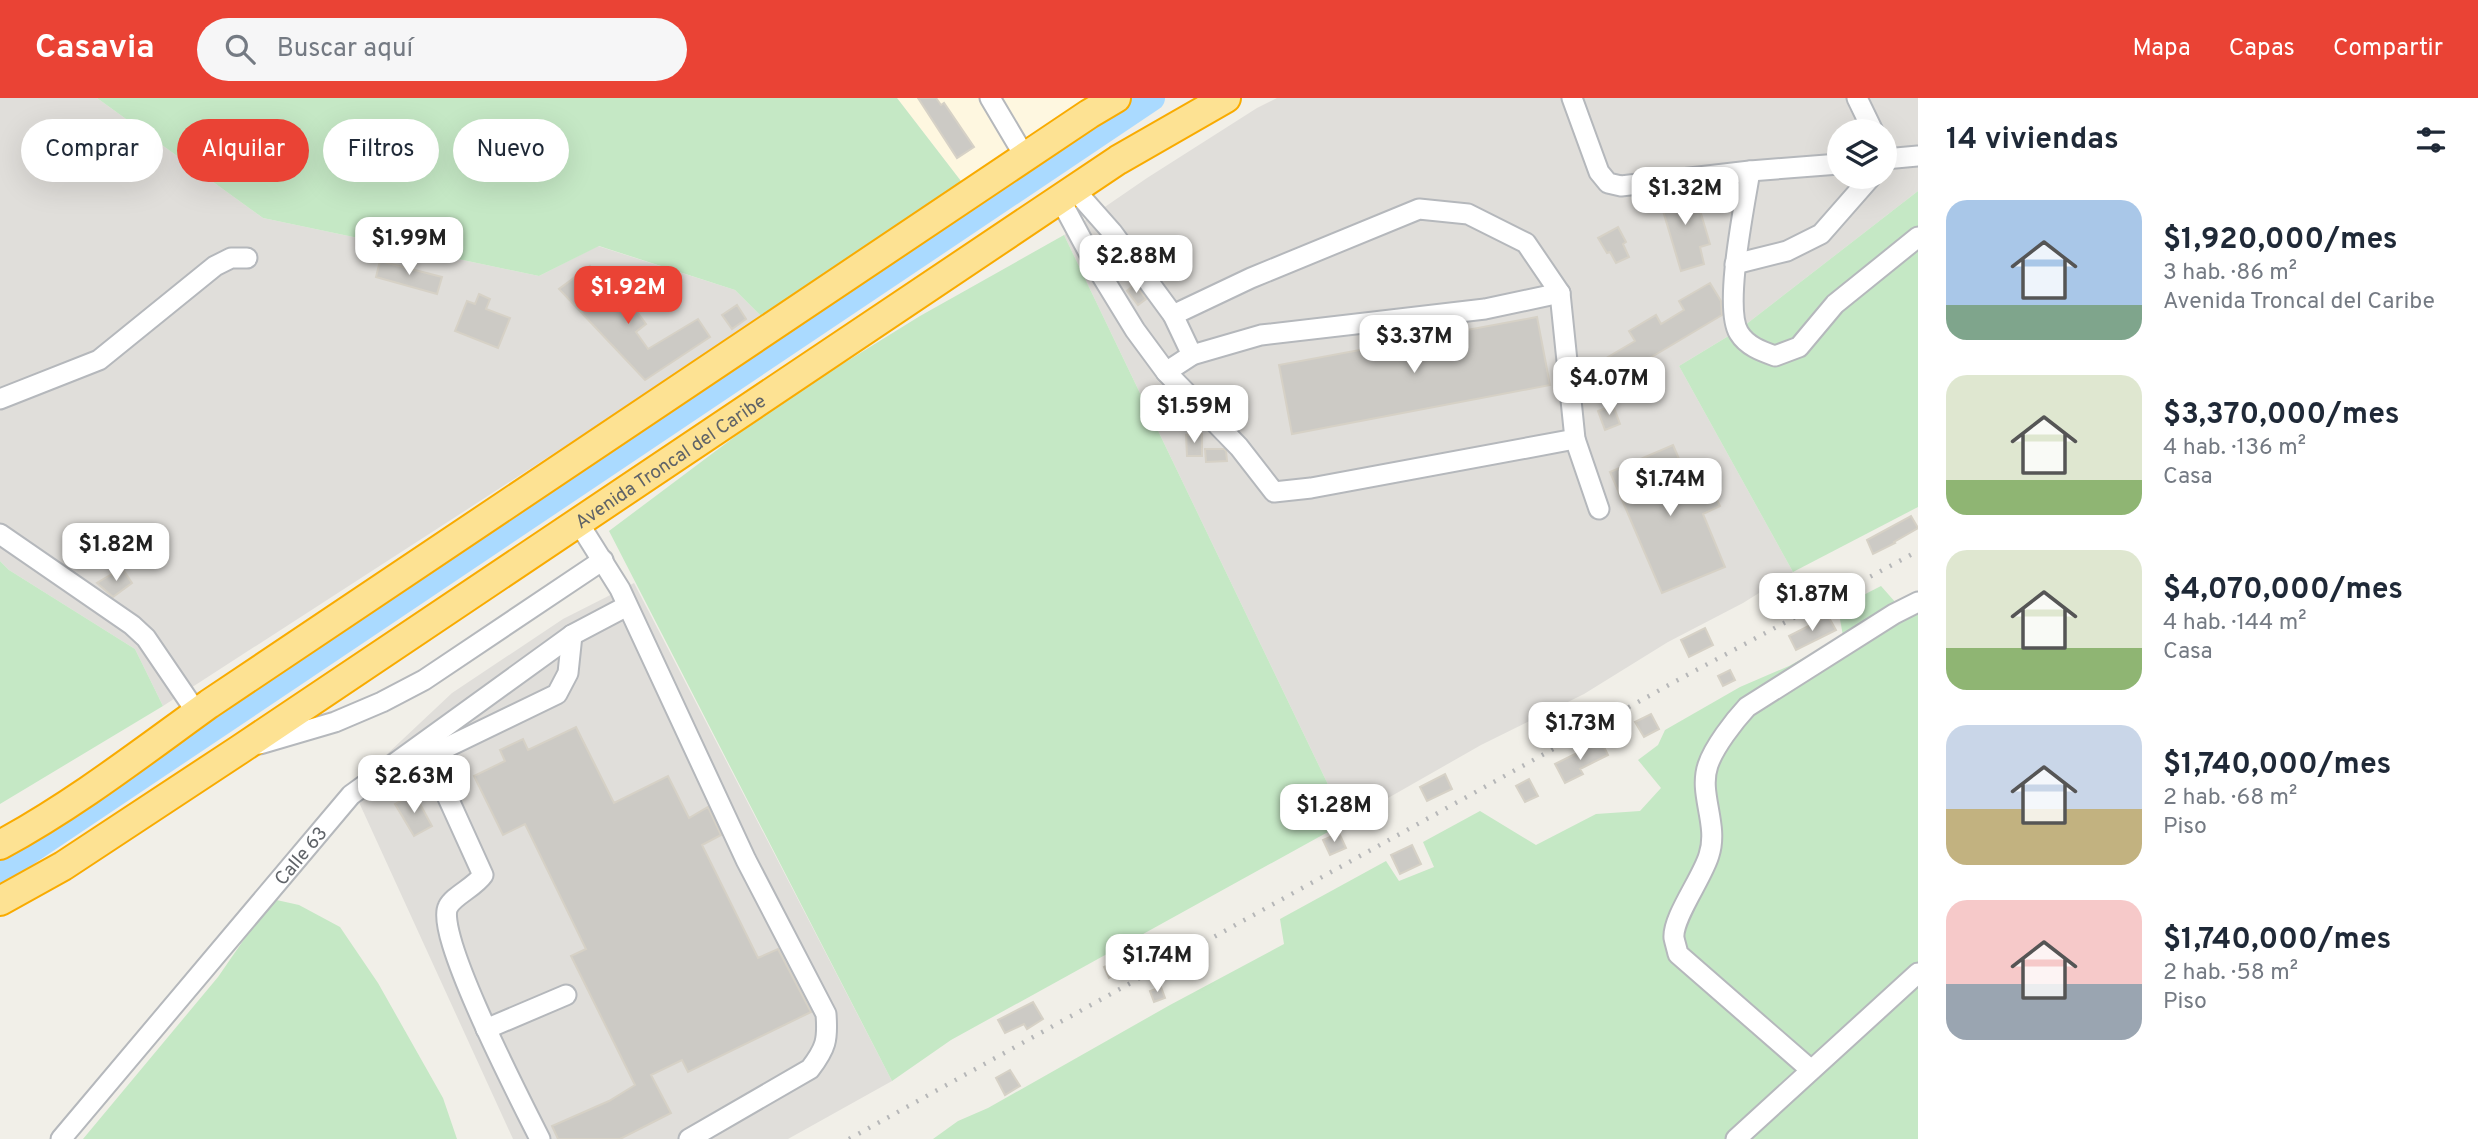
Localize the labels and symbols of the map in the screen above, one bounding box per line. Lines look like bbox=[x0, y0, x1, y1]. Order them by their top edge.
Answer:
pin: $1.32M bbox=[1628, 167, 1742, 227]
pin: $1.99M bbox=[352, 218, 466, 277]
pin: $2.88M bbox=[1079, 236, 1193, 295]
pin: $1.92M bbox=[571, 266, 685, 326]
pin: $3.37M bbox=[1357, 316, 1471, 375]
pin: $4.07M bbox=[1552, 358, 1666, 417]
pin: $1.59M bbox=[1137, 386, 1251, 445]
street label: Avenida Troncal del Caribe bbox=[571, 390, 771, 535]
pin: $1.74M bbox=[1613, 458, 1727, 518]
pin: $1.82M bbox=[59, 524, 173, 583]
pin: $1.87M bbox=[1755, 574, 1869, 633]
pin: $1.73M bbox=[1523, 702, 1637, 762]
pin: $2.63M bbox=[357, 756, 471, 815]
pin: $1.28M bbox=[1277, 784, 1391, 844]
street label: Calle 63 bbox=[270, 822, 333, 891]
pin: $1.74M bbox=[1100, 934, 1214, 994]

